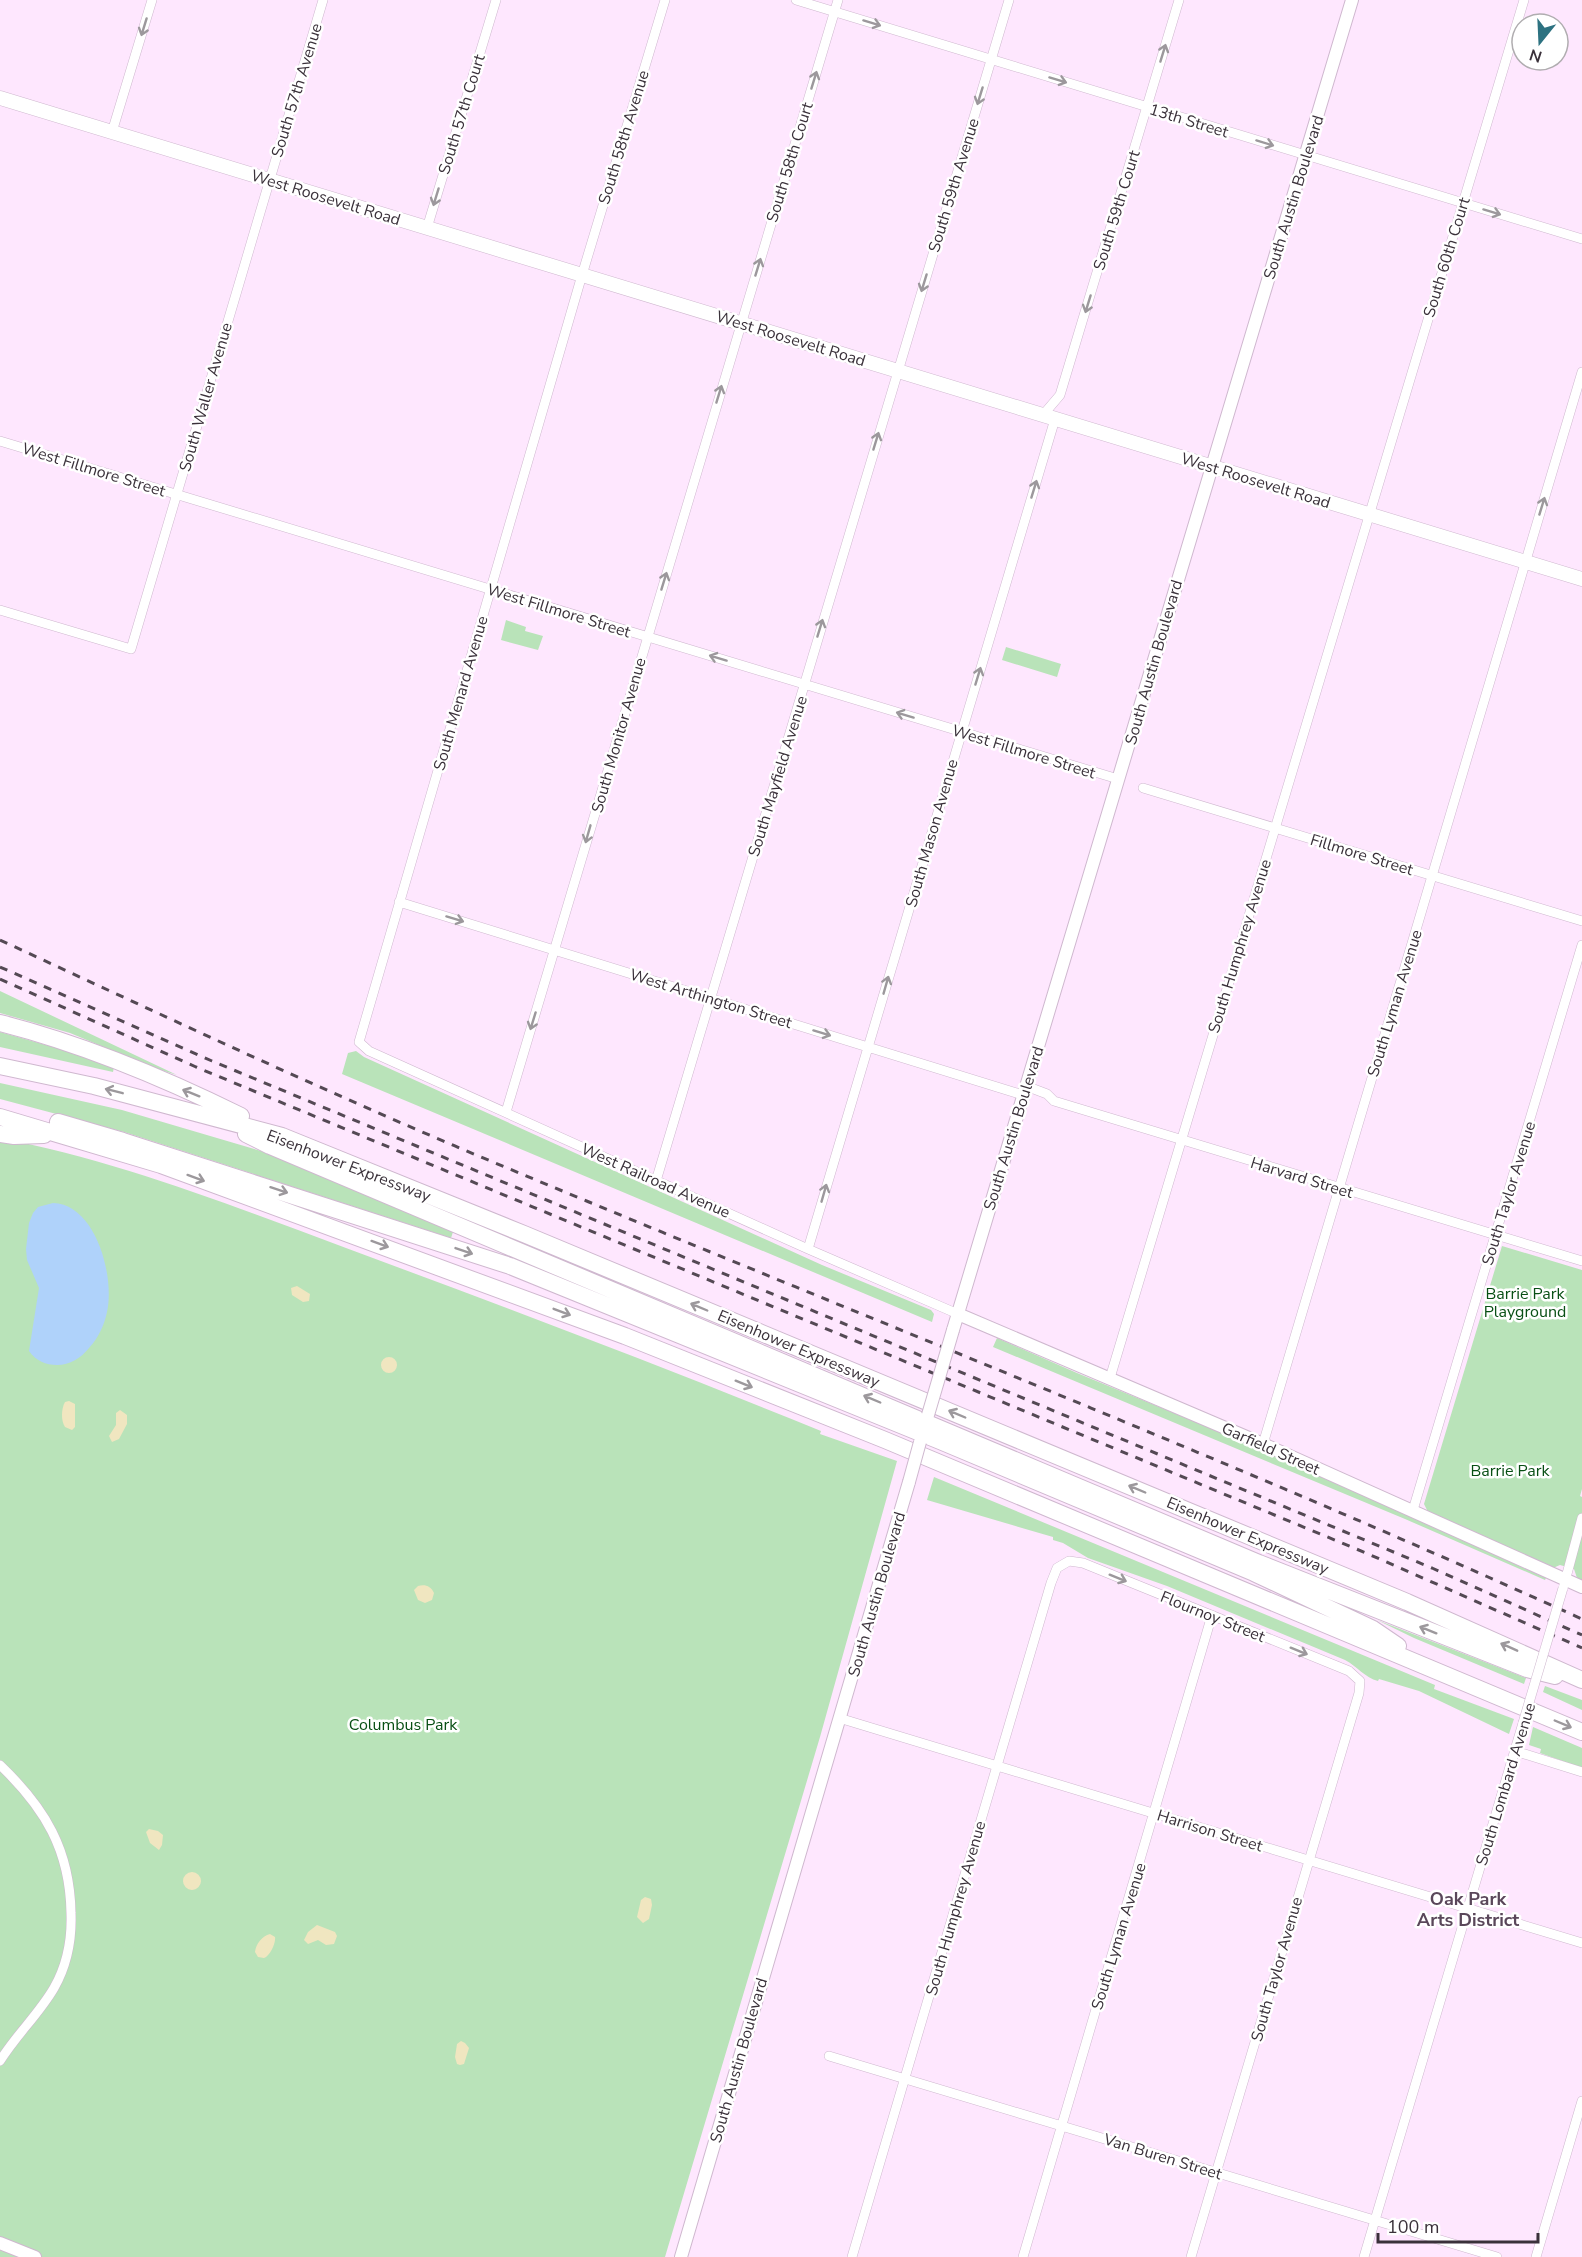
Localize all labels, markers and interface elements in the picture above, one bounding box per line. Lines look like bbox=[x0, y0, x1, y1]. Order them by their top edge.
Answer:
north arrow bbox=[1510, 12, 1570, 72]
one-way arrow bbox=[138, 17, 149, 36]
one-way arrow bbox=[862, 18, 881, 29]
street label: South 57th Avenue bbox=[266, 21, 328, 160]
text: N bbox=[1527, 43, 1545, 68]
one-way arrow bbox=[1158, 44, 1169, 63]
street label: South 57th Court bbox=[433, 51, 491, 177]
street label: South 58th Avenue bbox=[593, 68, 655, 207]
one-way arrow bbox=[809, 71, 820, 90]
one-way arrow bbox=[1048, 75, 1067, 86]
one-way arrow bbox=[974, 86, 985, 105]
street label: 13th Street bbox=[1146, 98, 1231, 144]
street label: South 58th Court bbox=[761, 99, 819, 225]
street label: South Austin Boulevard bbox=[1259, 113, 1329, 282]
street label: South 59th Avenue bbox=[923, 116, 985, 255]
one-way arrow bbox=[1255, 138, 1274, 149]
street label: South 59th Court bbox=[1088, 147, 1146, 273]
street label: West Roosevelt Road bbox=[248, 165, 403, 231]
one-way arrow bbox=[430, 187, 441, 206]
street label: South 60th Court bbox=[1418, 194, 1476, 320]
one-way arrow bbox=[1482, 207, 1501, 218]
one-way arrow bbox=[753, 258, 764, 277]
one-way arrow bbox=[918, 273, 929, 292]
one-way arrow bbox=[1082, 294, 1093, 313]
street label: West Roosevelt Road bbox=[713, 306, 868, 372]
street label: South Waller Avenue bbox=[174, 320, 238, 474]
one-way arrow bbox=[714, 385, 725, 404]
one-way arrow bbox=[871, 432, 882, 451]
street label: West Fillmore Street bbox=[19, 438, 169, 502]
street label: West Roosevelt Road bbox=[1178, 448, 1333, 514]
one-way arrow bbox=[1029, 480, 1040, 499]
one-way arrow bbox=[1537, 497, 1548, 516]
one-way arrow bbox=[659, 572, 670, 591]
street label: South Austin Boulevard bbox=[1120, 577, 1188, 747]
street label: West Fillmore Street bbox=[484, 579, 634, 643]
street label: South Menard Avenue bbox=[428, 613, 494, 773]
one-way arrow bbox=[815, 619, 826, 638]
one-way arrow bbox=[709, 652, 728, 663]
street label: South Monitor Avenue bbox=[586, 655, 652, 816]
one-way arrow bbox=[973, 667, 984, 686]
street label: South Mayfield Avenue bbox=[743, 693, 813, 859]
one-way arrow bbox=[896, 709, 915, 720]
street label: West Fillmore Street bbox=[949, 720, 1099, 784]
street label: South Mason Avenue bbox=[900, 757, 964, 910]
one-way arrow bbox=[582, 824, 593, 843]
street label: Fillmore Street bbox=[1308, 829, 1416, 881]
street label: South Humphrey Avenue bbox=[1203, 857, 1277, 1036]
one-way arrow bbox=[445, 914, 464, 925]
street label: South Lyman Avenue bbox=[1362, 927, 1428, 1079]
street label: West Arthington Street bbox=[627, 964, 795, 1034]
one-way arrow bbox=[881, 976, 892, 995]
one-way arrow bbox=[527, 1011, 538, 1030]
one-way arrow bbox=[812, 1028, 831, 1039]
street label: South Austin Boulevard bbox=[979, 1044, 1049, 1213]
one-way arrow bbox=[104, 1084, 123, 1096]
one-way arrow bbox=[182, 1087, 201, 1098]
street label: South Taylor Avenue bbox=[1477, 1119, 1541, 1268]
street label: Eisenhower Expressway bbox=[263, 1124, 435, 1208]
street label: West Railroad Avenue bbox=[578, 1138, 734, 1224]
street label: Harvard Street bbox=[1248, 1152, 1356, 1204]
one-way arrow bbox=[186, 1173, 205, 1184]
one-way arrow bbox=[819, 1184, 830, 1203]
one-way arrow bbox=[269, 1186, 288, 1197]
one-way arrow bbox=[370, 1240, 388, 1251]
one-way arrow bbox=[454, 1246, 473, 1257]
park label: Barrie Park Playground bbox=[1484, 1283, 1566, 1323]
one-way arrow bbox=[690, 1301, 709, 1312]
street label: Eisenhower Expressway bbox=[714, 1305, 884, 1393]
one-way arrow bbox=[553, 1308, 571, 1319]
one-way arrow bbox=[734, 1379, 753, 1390]
one-way arrow bbox=[863, 1393, 882, 1404]
one-way arrow bbox=[948, 1408, 966, 1419]
street label: Garfield Street bbox=[1218, 1417, 1324, 1481]
park label: Barrie Park bbox=[1470, 1460, 1551, 1482]
one-way arrow bbox=[1128, 1483, 1146, 1494]
street label: Eisenhower Expressway bbox=[1163, 1492, 1333, 1580]
street label: South Austin Boulevard bbox=[843, 1509, 911, 1679]
one-way arrow bbox=[1109, 1573, 1127, 1584]
street label: Flournoy Street bbox=[1157, 1586, 1269, 1648]
one-way arrow bbox=[1419, 1624, 1437, 1635]
one-way arrow bbox=[1501, 1641, 1519, 1653]
one-way arrow bbox=[1289, 1646, 1308, 1657]
street label: South Lombard Avenue bbox=[1471, 1700, 1541, 1868]
park label: Columbus Park bbox=[349, 1714, 458, 1736]
one-way arrow bbox=[1554, 1718, 1572, 1730]
street label: Harrison Street bbox=[1154, 1804, 1266, 1858]
street label: South Humphrey Avenue bbox=[920, 1818, 991, 1998]
street label: South Lyman Avenue bbox=[1086, 1860, 1152, 2012]
district label: Oak Park Arts District bbox=[1417, 1887, 1519, 1932]
street label: South Taylor Avenue bbox=[1246, 1894, 1308, 2044]
street label: South Austin Boulevard bbox=[705, 1975, 773, 2145]
street label: Van Buren Street bbox=[1100, 2128, 1225, 2186]
scale bar bbox=[1378, 2206, 1538, 2244]
text: 100 m bbox=[1387, 2215, 1439, 2239]

